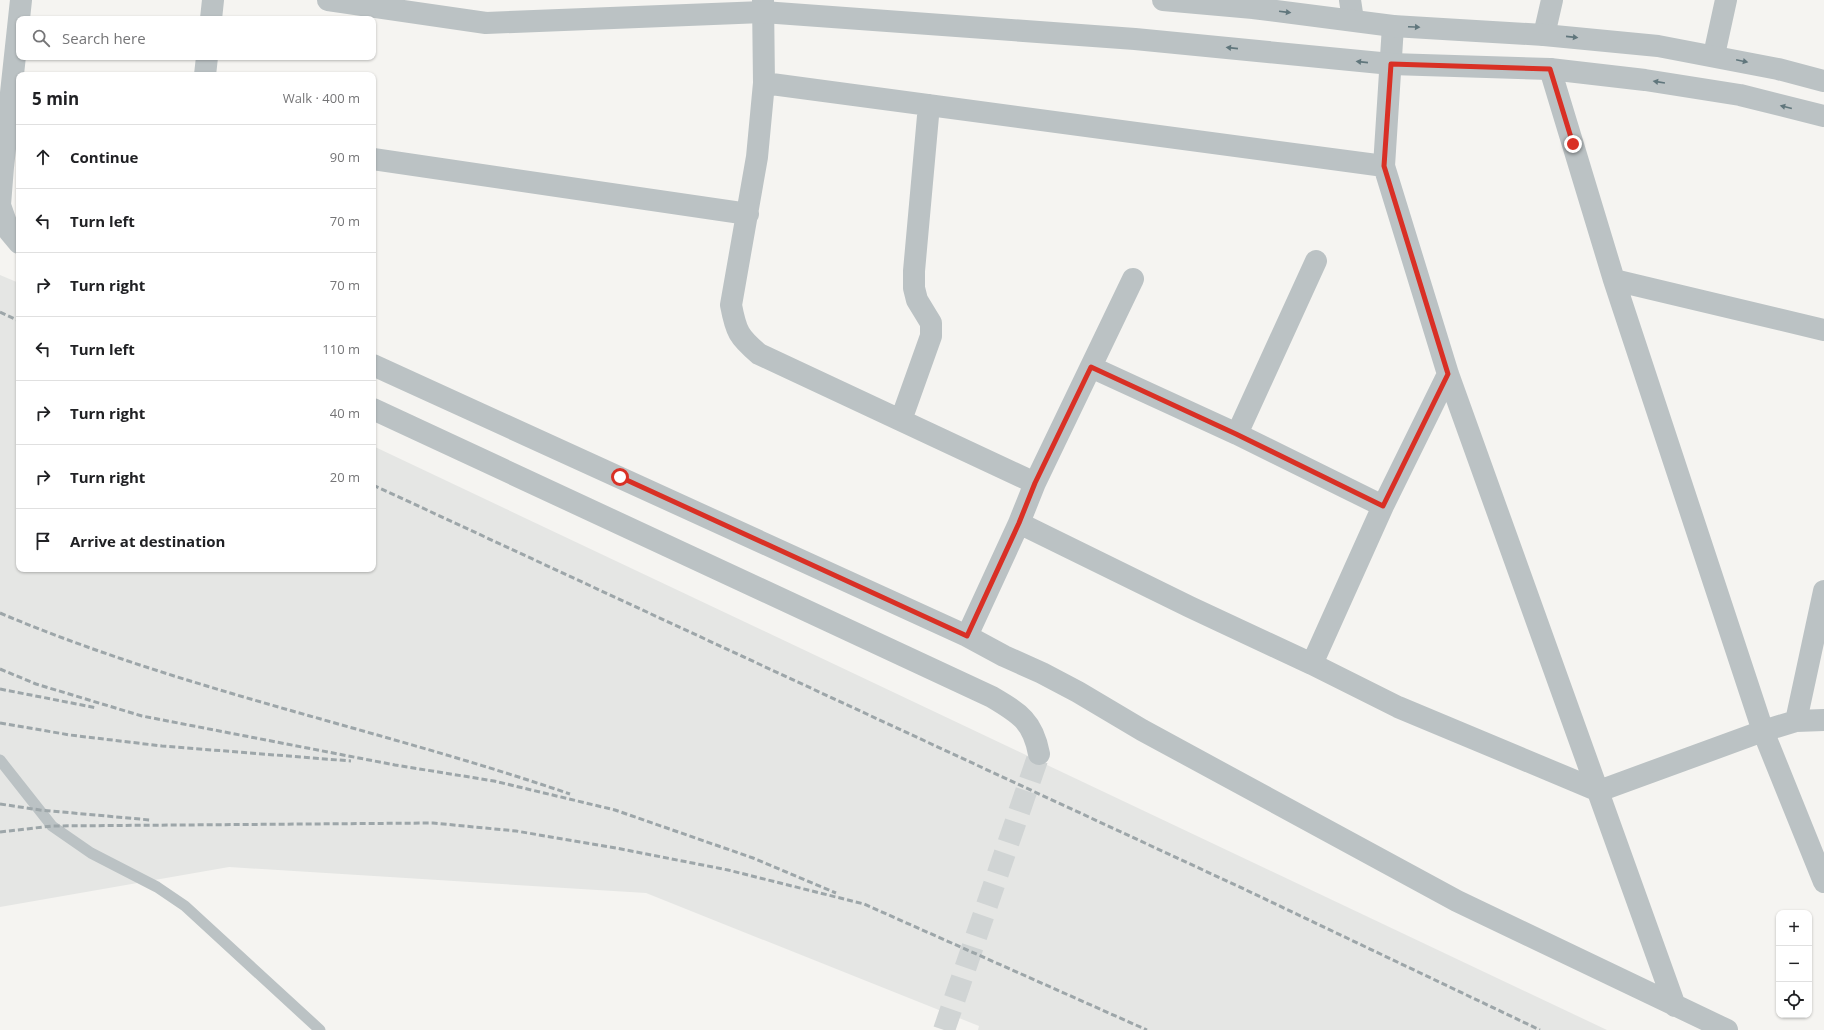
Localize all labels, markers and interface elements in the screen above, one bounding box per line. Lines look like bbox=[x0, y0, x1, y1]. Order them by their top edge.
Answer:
one-way arrow bbox=[1279, 9, 1292, 15]
search box bbox=[16, 16, 376, 60]
one-way arrow bbox=[1408, 24, 1421, 31]
icon: search bbox=[30, 27, 52, 49]
text: Search here bbox=[62, 28, 146, 48]
one-way arrow bbox=[1566, 34, 1578, 41]
one-way arrow bbox=[1226, 45, 1238, 52]
one-way arrow bbox=[1356, 58, 1368, 65]
one-way arrow bbox=[1736, 59, 1748, 65]
one-way arrow bbox=[1652, 79, 1665, 85]
text: 5 min bbox=[32, 87, 79, 110]
text: Walk · 400 m bbox=[283, 89, 360, 107]
one-way arrow bbox=[1780, 103, 1792, 109]
route end bbox=[1564, 135, 1582, 153]
icon: ahead bbox=[32, 146, 54, 168]
text: Continue bbox=[70, 147, 138, 167]
text: 90 m bbox=[330, 148, 360, 166]
icon: left bbox=[32, 210, 54, 232]
text: Turn left bbox=[70, 211, 135, 231]
text: 70 m bbox=[330, 212, 360, 230]
icon: right bbox=[32, 274, 54, 296]
text: Turn right bbox=[70, 275, 145, 295]
text: 70 m bbox=[330, 276, 360, 294]
icon: left bbox=[32, 338, 54, 360]
text: Turn left bbox=[70, 339, 135, 359]
text: 110 m bbox=[322, 340, 360, 358]
icon: right bbox=[32, 402, 54, 424]
text: Turn right bbox=[70, 403, 145, 423]
text: 40 m bbox=[330, 404, 360, 422]
icon: right bbox=[32, 466, 54, 488]
text: Turn right bbox=[70, 467, 145, 487]
text: 20 m bbox=[330, 468, 360, 486]
route start bbox=[611, 468, 629, 486]
icon: arrive bbox=[32, 530, 54, 552]
text: Arrive at destination bbox=[70, 531, 225, 551]
map controls bbox=[1776, 910, 1812, 1018]
button: + bbox=[1776, 910, 1812, 946]
button: − bbox=[1776, 946, 1812, 982]
button: locate bbox=[1776, 982, 1812, 1018]

